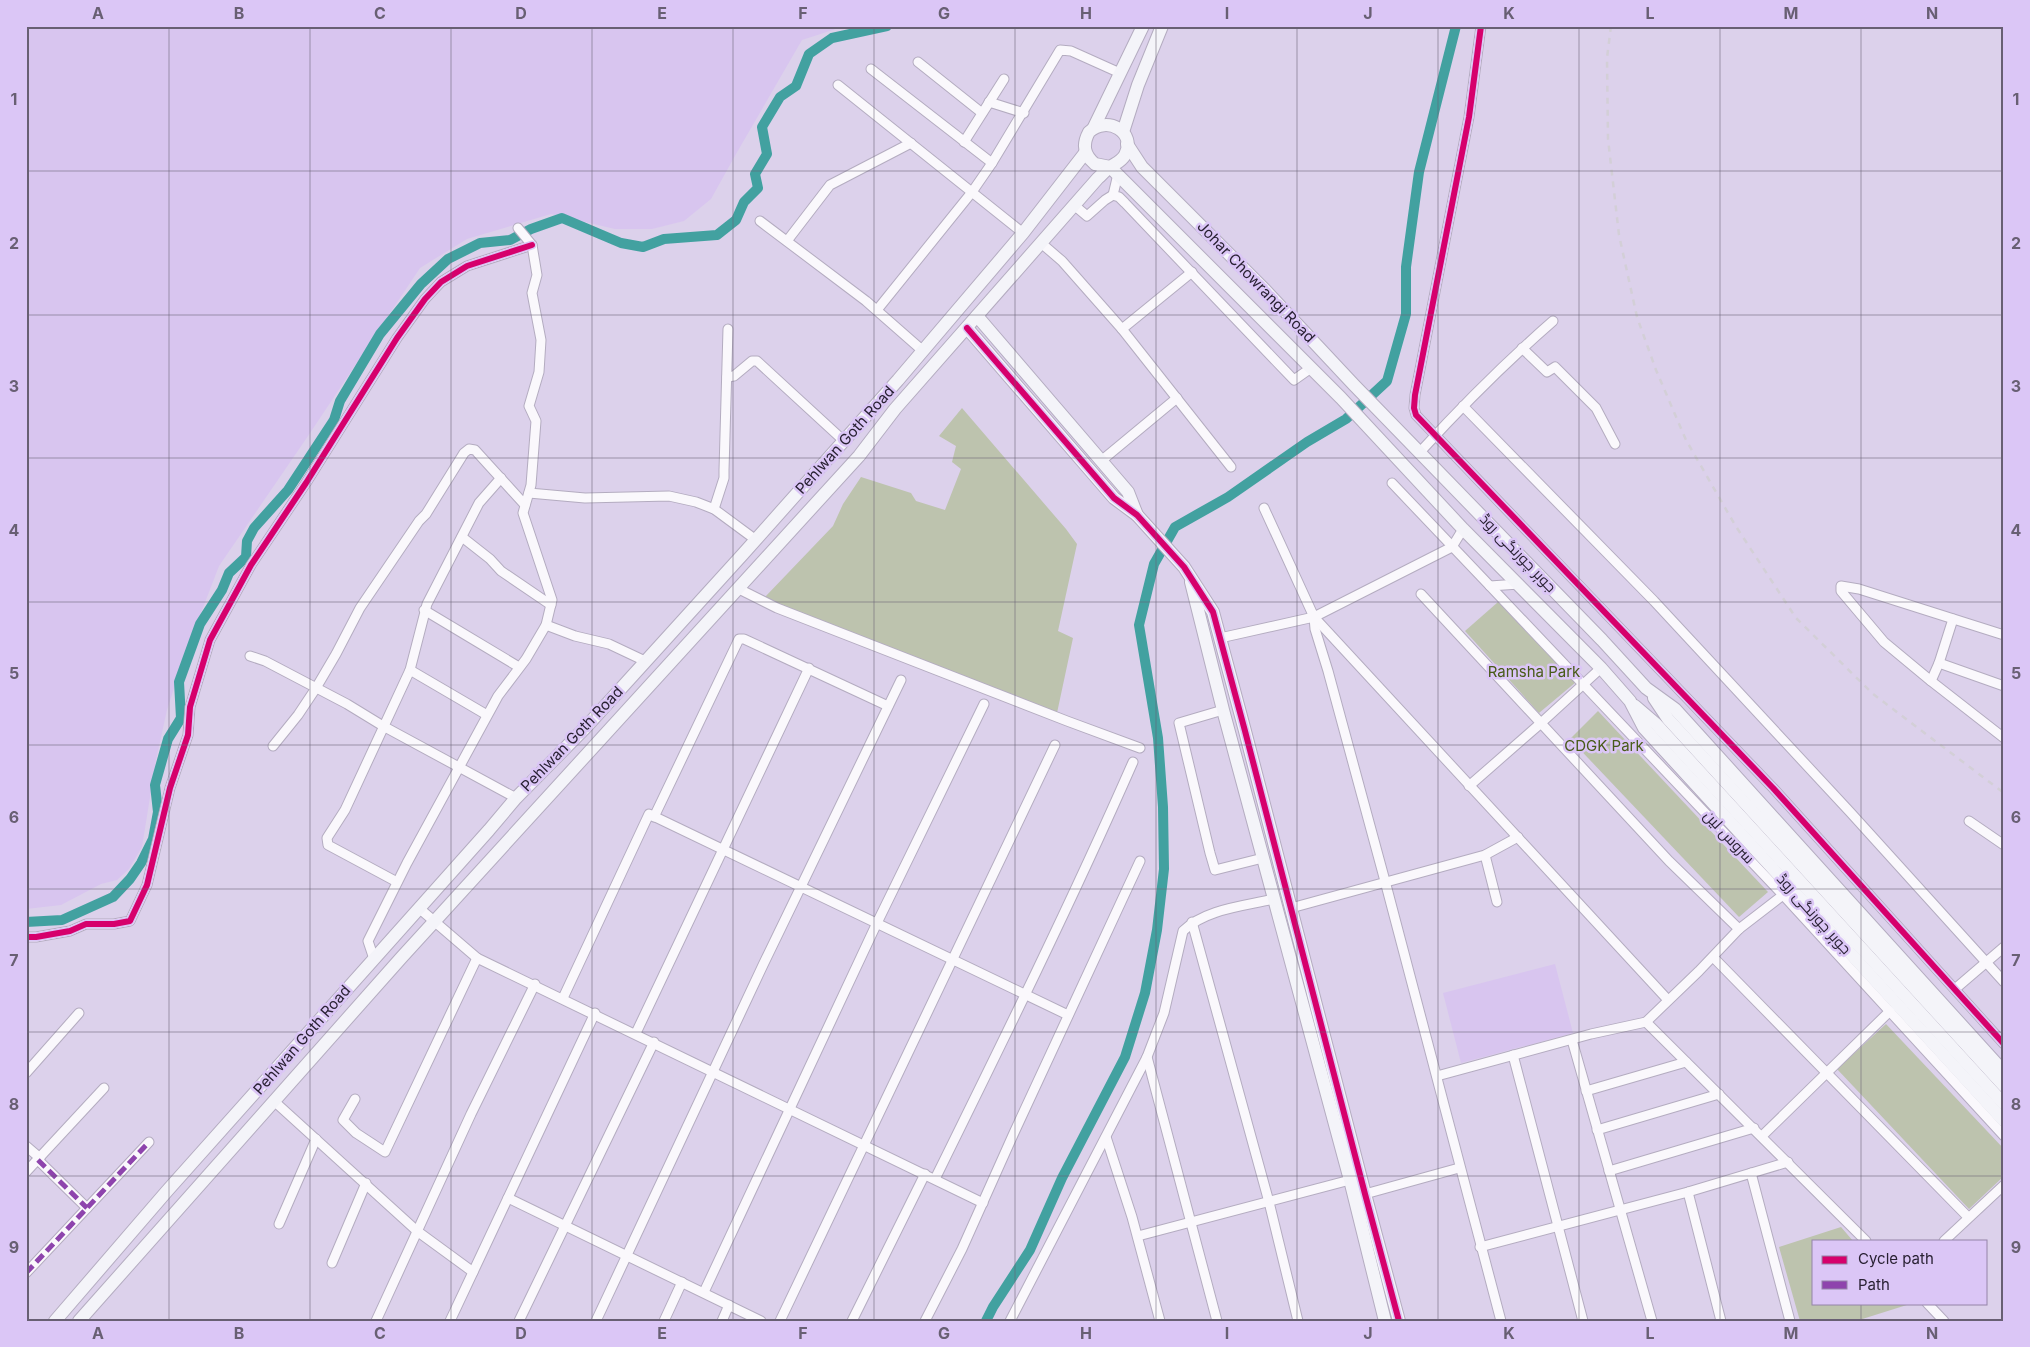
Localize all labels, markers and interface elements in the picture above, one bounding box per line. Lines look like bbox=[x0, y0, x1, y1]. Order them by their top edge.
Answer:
text: A bbox=[92, 3, 104, 23]
text: B bbox=[234, 3, 244, 23]
text: C bbox=[374, 3, 386, 23]
text: D bbox=[515, 3, 527, 23]
text: E bbox=[657, 3, 667, 23]
text: F bbox=[798, 3, 808, 23]
text: G bbox=[938, 3, 950, 23]
text: H bbox=[1080, 3, 1092, 23]
text: I bbox=[1225, 3, 1229, 23]
text: J bbox=[1363, 3, 1373, 23]
text: K bbox=[1503, 3, 1515, 23]
text: L bbox=[1645, 3, 1655, 23]
text: M bbox=[1784, 3, 1798, 23]
text: N bbox=[1926, 3, 1938, 23]
text: 1 bbox=[11, 89, 17, 109]
text: 1 bbox=[2013, 89, 2019, 109]
street label: Johar Chowrangi Road bbox=[1193, 217, 1319, 346]
text: 2 bbox=[9, 233, 19, 253]
text: 2 bbox=[2011, 233, 2021, 253]
text: 3 bbox=[9, 376, 19, 396]
text: 3 bbox=[2011, 376, 2021, 396]
street label: Pehlwan Goth Road bbox=[791, 382, 898, 498]
street label: جوہر چورنگی روڈ bbox=[1475, 509, 1561, 597]
text: 4 bbox=[9, 520, 20, 540]
text: 4 bbox=[2011, 520, 2022, 540]
park label: Ramsha Park bbox=[1488, 662, 1581, 681]
text: 5 bbox=[9, 663, 19, 683]
text: 5 bbox=[2011, 663, 2021, 683]
street label: Pehlwan Goth Road bbox=[517, 682, 627, 795]
park label: CDGK Park bbox=[1564, 736, 1644, 755]
street label: سروس لین bbox=[1699, 806, 1759, 868]
text: 6 bbox=[9, 807, 19, 827]
text: 6 bbox=[2011, 807, 2021, 827]
street label: جوہر چورنگی روڈ bbox=[1772, 869, 1856, 959]
text: 7 bbox=[9, 950, 19, 970]
text: 7 bbox=[2011, 950, 2021, 970]
street label: Pehlwan Goth Road bbox=[249, 981, 354, 1098]
text: 8 bbox=[9, 1094, 19, 1114]
text: 8 bbox=[2011, 1094, 2021, 1114]
text: 9 bbox=[9, 1237, 19, 1257]
text: 9 bbox=[2011, 1237, 2021, 1257]
legend bbox=[1812, 1240, 1988, 1304]
text: Cycle path bbox=[1858, 1249, 1934, 1268]
text: Path bbox=[1858, 1275, 1890, 1294]
text: A bbox=[92, 1323, 104, 1343]
text: B bbox=[234, 1323, 244, 1343]
text: C bbox=[374, 1323, 386, 1343]
text: D bbox=[515, 1323, 527, 1343]
text: E bbox=[657, 1323, 667, 1343]
text: F bbox=[798, 1323, 808, 1343]
text: G bbox=[938, 1323, 950, 1343]
text: H bbox=[1080, 1323, 1092, 1343]
text: I bbox=[1225, 1323, 1229, 1343]
text: J bbox=[1363, 1323, 1373, 1343]
text: K bbox=[1503, 1323, 1515, 1343]
text: L bbox=[1645, 1323, 1655, 1343]
text: M bbox=[1784, 1323, 1798, 1343]
text: N bbox=[1926, 1323, 1938, 1343]

